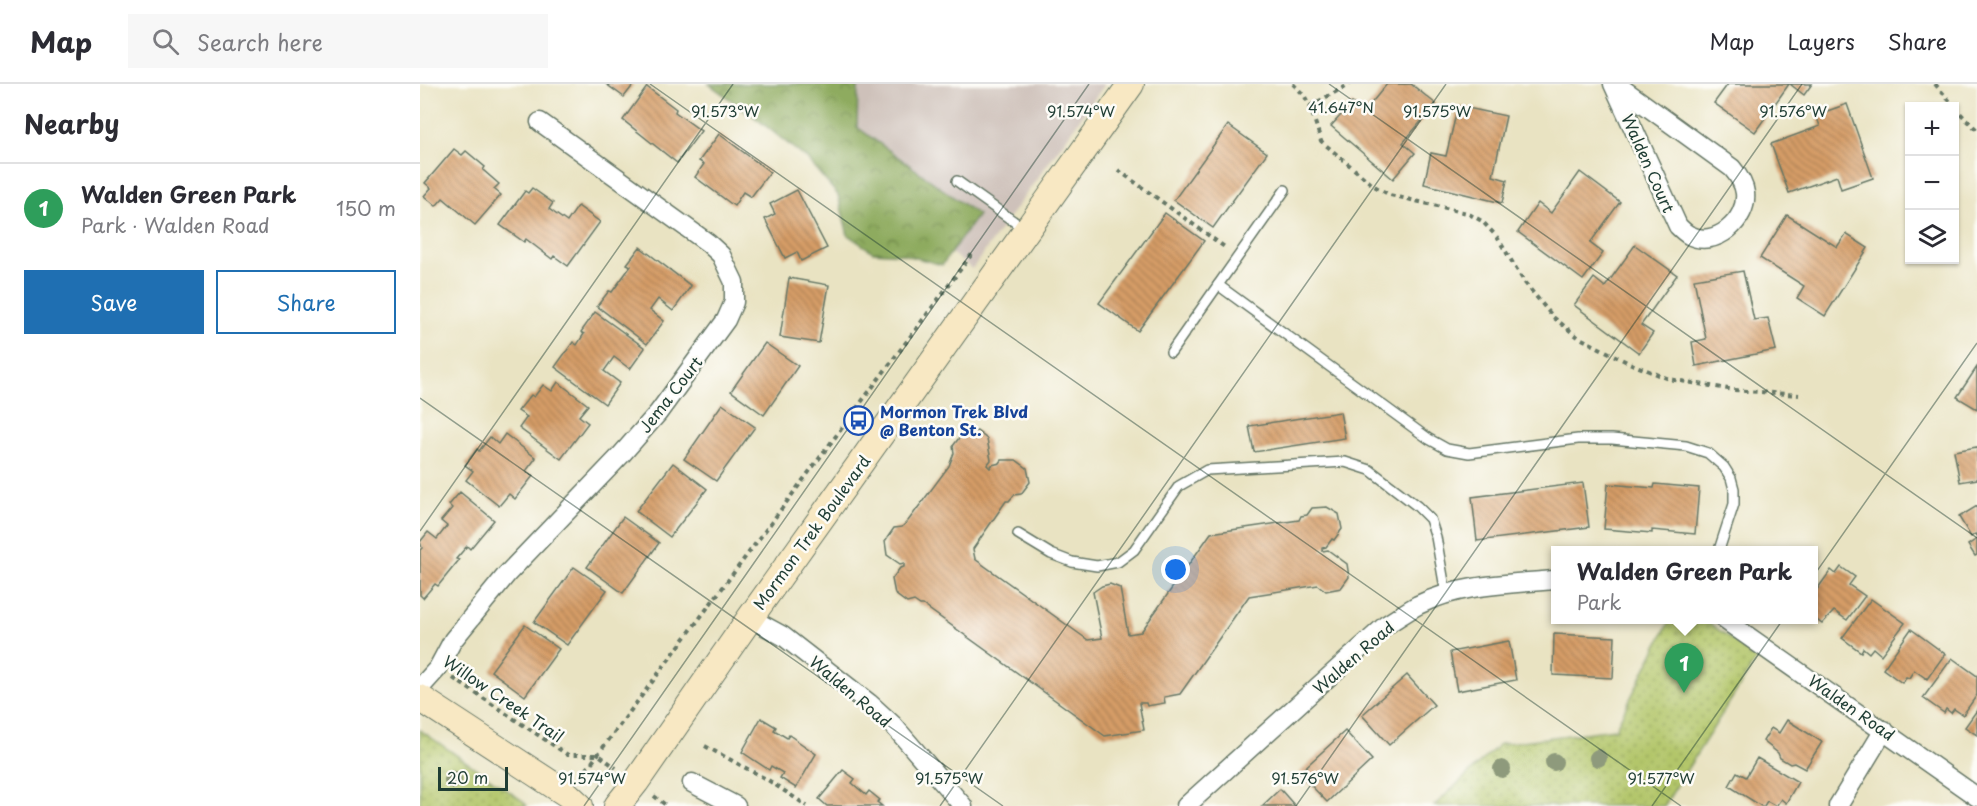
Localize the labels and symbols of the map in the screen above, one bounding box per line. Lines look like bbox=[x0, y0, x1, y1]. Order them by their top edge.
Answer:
text: 41.647°N bbox=[1308, 95, 1374, 118]
text: 91.573°W bbox=[691, 99, 760, 122]
text: 91.574°W bbox=[1047, 99, 1116, 122]
text: 91.575°W bbox=[1403, 99, 1472, 122]
text: 91.576°W bbox=[1759, 99, 1827, 122]
street label: Walden Court bbox=[1616, 110, 1682, 217]
street label: Jema Court bbox=[632, 350, 708, 437]
place label: Mormon Trek Blvd @ Benton St. bbox=[880, 399, 1028, 441]
bus stop icon: Mormon Trek Blvd @ Benton St. bbox=[843, 404, 875, 436]
street label: Mormon Trek Boulevard bbox=[747, 450, 875, 614]
your location bbox=[1161, 555, 1190, 584]
street label: Walden Road bbox=[1307, 615, 1399, 699]
pin: 1 bbox=[1664, 644, 1704, 693]
street label: Willow Creek Trail bbox=[439, 649, 569, 747]
street label: Walden Road bbox=[805, 649, 897, 733]
street label: Walden Road bbox=[1804, 668, 1900, 746]
scale bar bbox=[438, 764, 508, 792]
text: 91.574°W bbox=[558, 766, 627, 789]
text: 91.575°W bbox=[915, 766, 984, 789]
text: 91.576°W bbox=[1271, 766, 1339, 789]
text: 91.577°W bbox=[1627, 766, 1695, 789]

